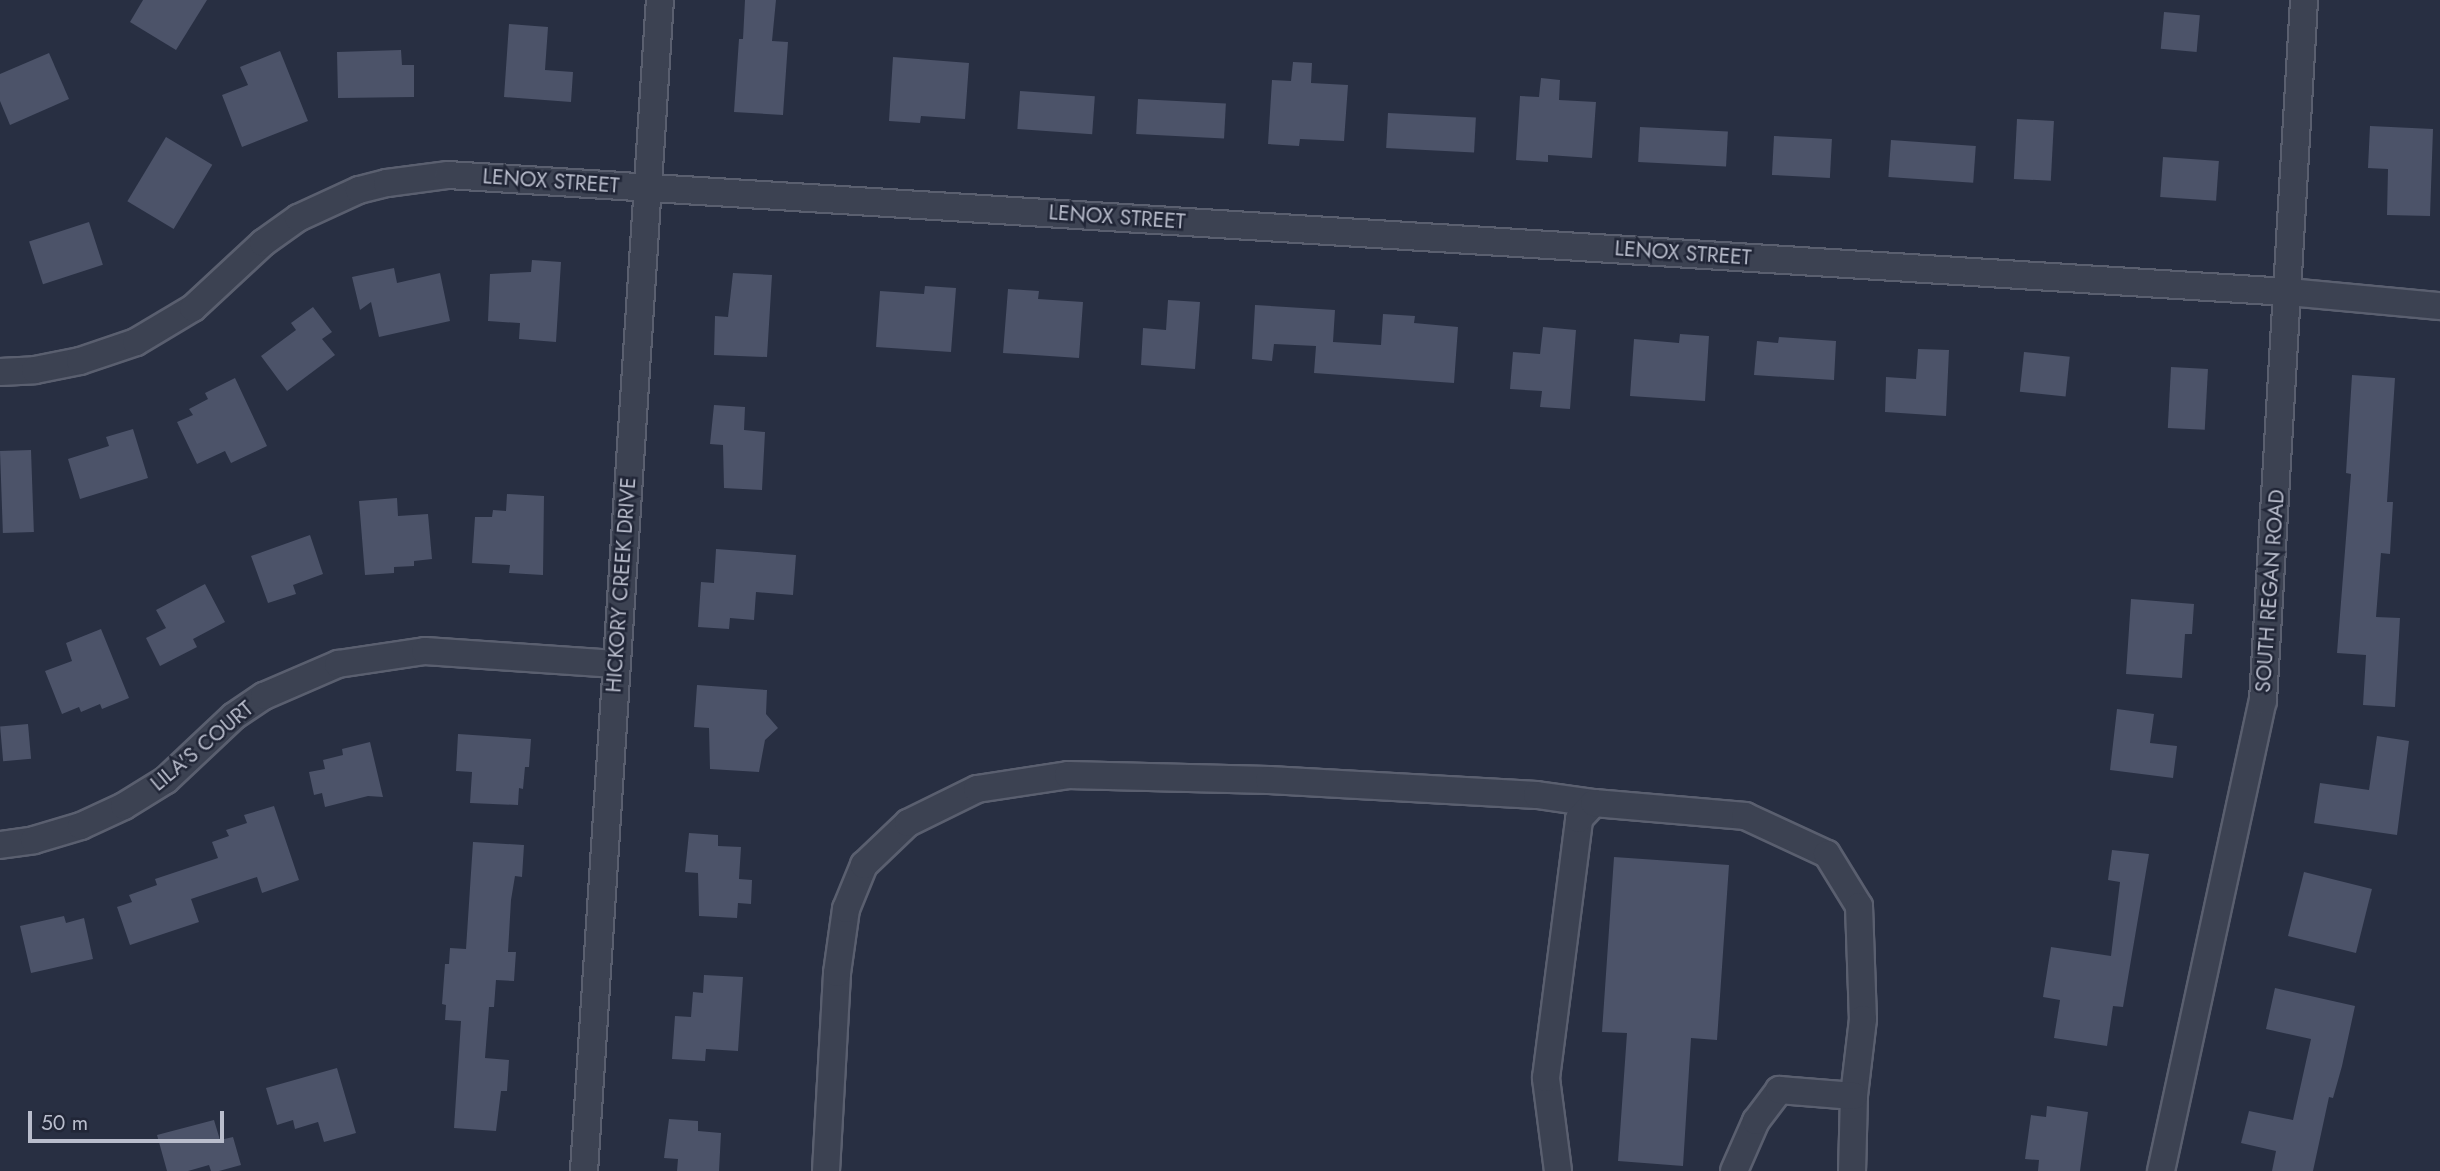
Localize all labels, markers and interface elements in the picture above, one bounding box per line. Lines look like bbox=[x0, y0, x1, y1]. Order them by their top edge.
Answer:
street label: LENOX STREET bbox=[482, 164, 620, 198]
street label: LENOX STREET bbox=[1048, 200, 1186, 234]
street label: LENOX STREET bbox=[1614, 236, 1752, 270]
street label: HICKORY CREEK DRIVE bbox=[601, 476, 641, 694]
street label: SOUTH REGAN ROAD bbox=[2250, 489, 2290, 693]
street label: LILA'S COURT bbox=[146, 696, 258, 796]
scale bar bbox=[32, 1098, 228, 1142]
text: 50 m bbox=[41, 1108, 88, 1138]

